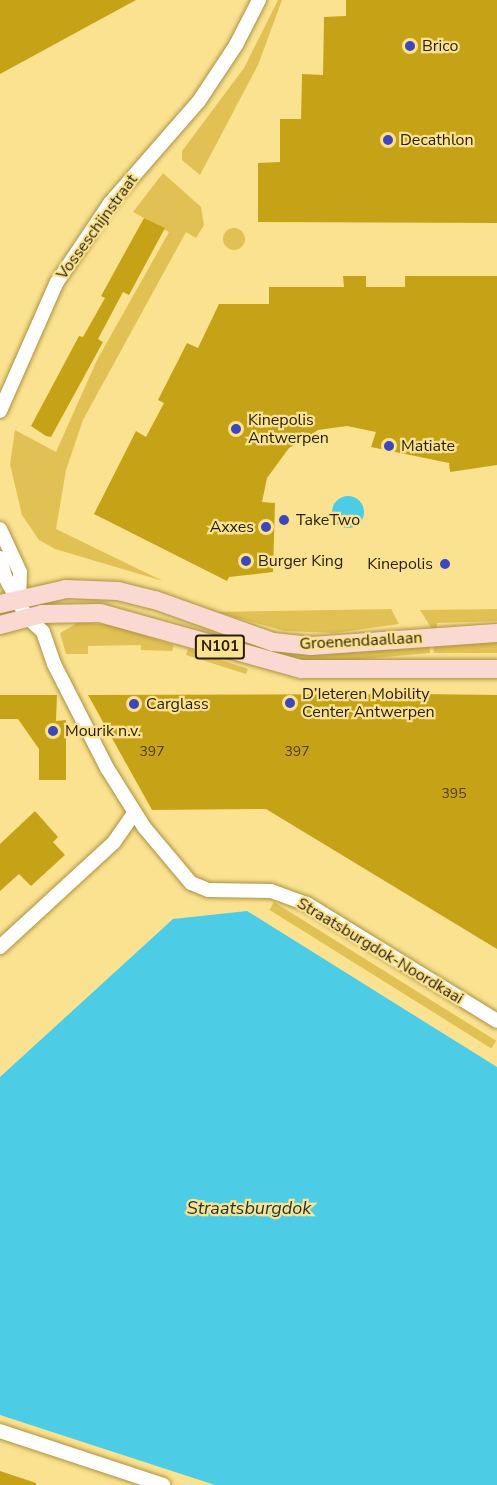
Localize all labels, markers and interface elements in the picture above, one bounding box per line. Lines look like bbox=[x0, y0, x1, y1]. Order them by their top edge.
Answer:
place label: Brico bbox=[422, 36, 458, 56]
marker: Brico bbox=[403, 39, 417, 53]
place label: Decathlon bbox=[400, 130, 474, 150]
marker: Decathlon bbox=[381, 133, 395, 147]
street label: Vosseschijnstraat bbox=[52, 171, 142, 283]
place label: Kinepolis Antwerpen bbox=[248, 410, 329, 448]
marker: Kinepolis Antwerpen bbox=[229, 422, 243, 436]
place label: Matiate bbox=[401, 436, 455, 456]
marker: Matiate bbox=[382, 439, 396, 453]
place label: TakeTwo bbox=[296, 510, 360, 530]
marker: TakeTwo bbox=[277, 513, 291, 527]
place label: Axxes bbox=[210, 517, 254, 537]
marker: Axxes bbox=[259, 520, 273, 534]
place label: Burger King bbox=[258, 551, 343, 571]
marker: Burger King bbox=[239, 554, 253, 568]
place label: Kinepolis bbox=[367, 554, 433, 574]
marker: Kinepolis bbox=[438, 557, 452, 571]
street label: Groenendaallaan bbox=[299, 628, 423, 654]
road number: N101 bbox=[194, 635, 246, 659]
place label: D’Ieteren Mobility Center Antwerpen bbox=[302, 684, 435, 722]
place label: Carglass bbox=[146, 694, 209, 714]
marker: D’Ieteren Mobility Center Antwerpen bbox=[283, 696, 297, 710]
marker: Carglass bbox=[127, 697, 141, 711]
place label: Mourik n.v. bbox=[65, 721, 141, 741]
marker: Mourik n.v. bbox=[46, 724, 60, 738]
house number: 397 bbox=[139, 744, 165, 760]
house number: 397 bbox=[284, 744, 310, 760]
house number: 395 bbox=[441, 786, 467, 802]
street label: Straatsburgdok-Noordkaai bbox=[293, 894, 467, 1008]
water label: Straatsburgdok bbox=[187, 1197, 311, 1219]

